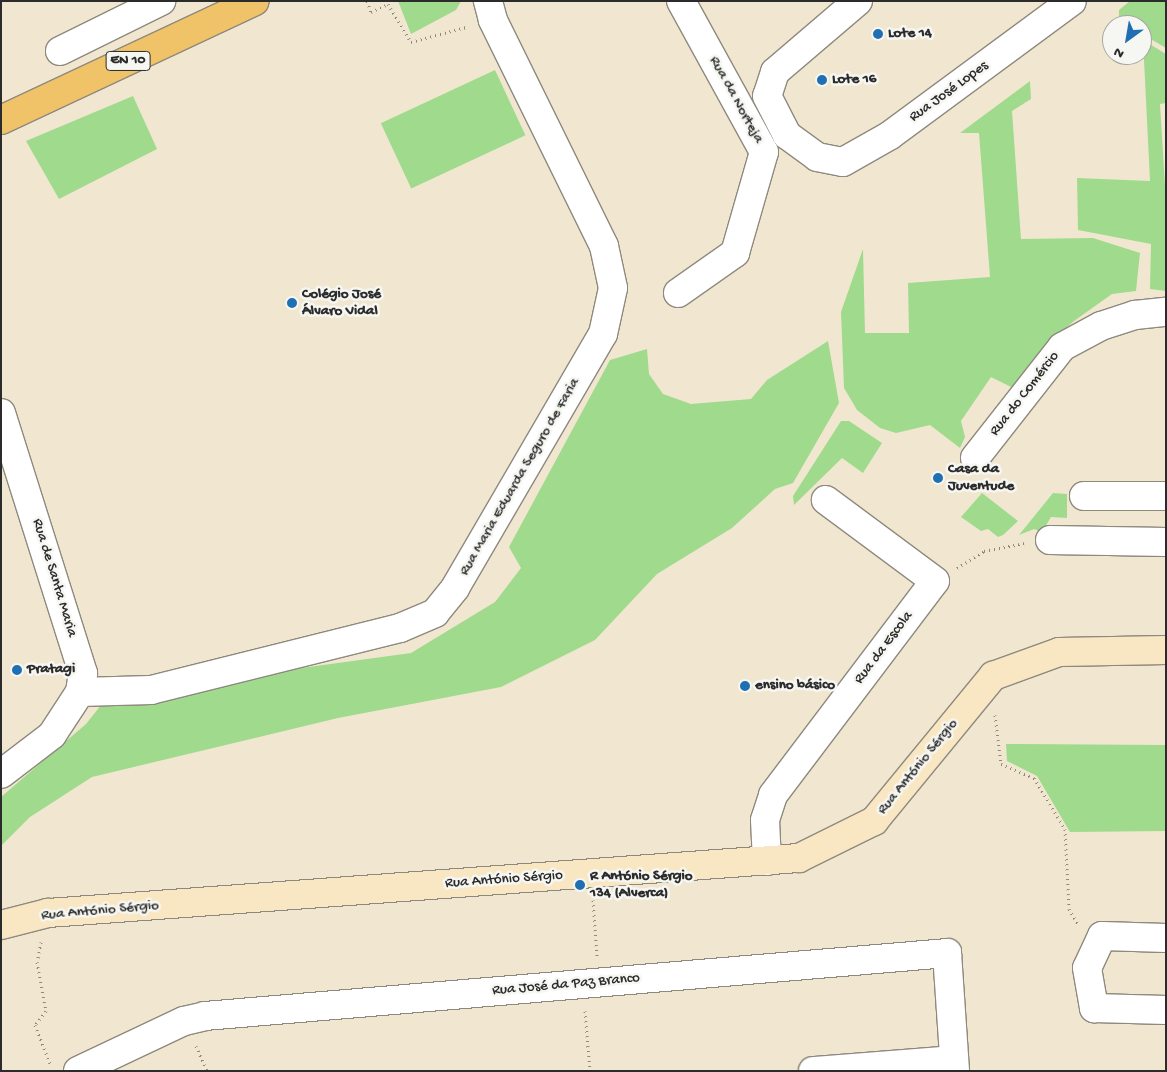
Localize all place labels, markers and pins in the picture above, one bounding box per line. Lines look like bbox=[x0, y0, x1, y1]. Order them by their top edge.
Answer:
place label: Lote 14 bbox=[888, 25, 932, 43]
marker: Lote 14 bbox=[872, 28, 884, 40]
place label: Lote 16 bbox=[832, 71, 876, 89]
marker: Lote 16 bbox=[816, 74, 828, 86]
place label: Colégio José Álvaro Vidal bbox=[302, 285, 381, 320]
marker: Colégio José Álvaro Vidal bbox=[286, 297, 298, 309]
place label: Casa da Juventude bbox=[948, 460, 1014, 495]
marker: Casa da Juventude bbox=[932, 472, 944, 484]
place label: Pratagi bbox=[27, 661, 75, 679]
marker: Pratagi bbox=[11, 664, 23, 676]
place label: ensino básico bbox=[755, 677, 835, 695]
marker: ensino básico bbox=[739, 680, 751, 692]
place label: R António Sérgio 134 (Alverca) bbox=[590, 867, 693, 902]
marker: R António Sérgio 134 (Alverca) bbox=[574, 879, 586, 891]

